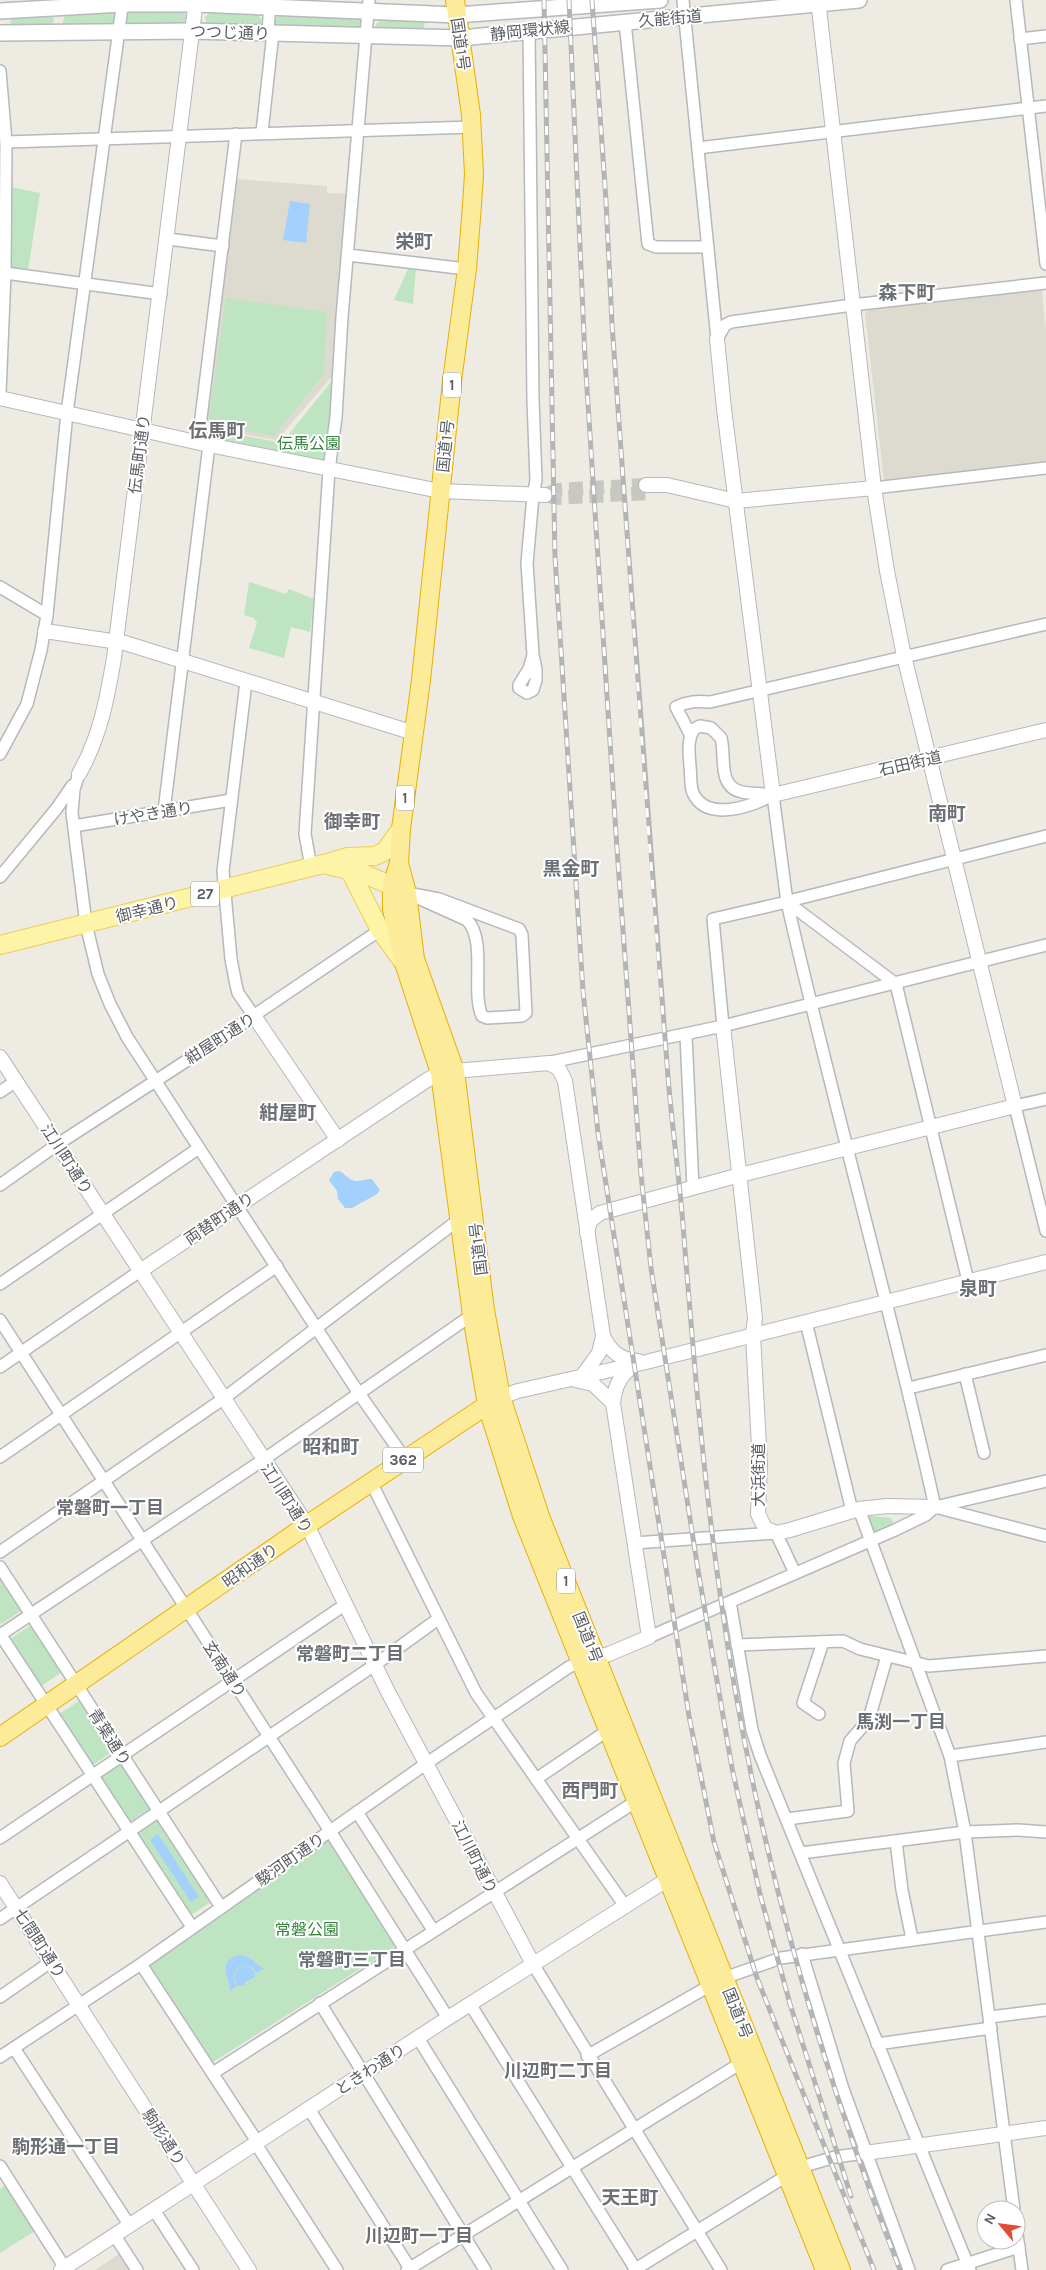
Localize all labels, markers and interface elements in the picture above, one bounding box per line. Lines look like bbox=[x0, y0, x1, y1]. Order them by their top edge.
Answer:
street label: 久能街道 bbox=[637, 6, 703, 31]
street label: 国道1号 bbox=[447, 16, 474, 72]
street label: 静岡環状線 bbox=[489, 17, 571, 44]
street label: つつじ通り bbox=[190, 22, 270, 43]
district label: 栄町 bbox=[395, 231, 433, 253]
district label: 森下町 bbox=[878, 282, 936, 304]
road number: 1 bbox=[443, 372, 461, 398]
street label: 伝馬町通り bbox=[125, 413, 154, 495]
street label: 国道1号 bbox=[433, 419, 458, 474]
district label: 伝馬町 bbox=[188, 420, 246, 442]
park label: 伝馬公園 bbox=[277, 434, 341, 453]
street label: 石田街道 bbox=[877, 747, 943, 780]
road number: 1 bbox=[396, 786, 414, 810]
street label: けやき通り bbox=[112, 798, 194, 829]
district label: 南町 bbox=[928, 803, 966, 825]
district label: 御幸町 bbox=[323, 811, 381, 833]
district label: 黒金町 bbox=[542, 858, 600, 880]
road number: 27 bbox=[191, 882, 219, 906]
street label: 御幸通り bbox=[114, 893, 180, 926]
street label: 紺屋町通り bbox=[182, 1009, 259, 1068]
district label: 紺屋町 bbox=[259, 1102, 317, 1124]
street label: 江川町通り bbox=[37, 1121, 96, 1198]
street label: 両替町通り bbox=[181, 1188, 258, 1249]
street label: 国道1号 bbox=[466, 1221, 491, 1277]
district label: 泉町 bbox=[959, 1278, 997, 1300]
district label: 昭和町 bbox=[302, 1436, 360, 1458]
street label: 大浜街道 bbox=[749, 1443, 768, 1507]
road number: 362 bbox=[383, 1448, 423, 1472]
street label: 江川町通り bbox=[257, 1460, 316, 1537]
district label: 常磐町一丁目 bbox=[56, 1497, 164, 1519]
street label: 昭和通り bbox=[219, 1539, 282, 1592]
road number: 1 bbox=[557, 1568, 575, 1594]
street label: 国道1号 bbox=[569, 1609, 606, 1665]
street label: 玄南通り bbox=[199, 1637, 250, 1701]
district label: 常磐町二丁目 bbox=[296, 1643, 404, 1665]
street label: 青葉通り bbox=[85, 1705, 135, 1769]
district label: 馬渕一丁目 bbox=[856, 1711, 946, 1733]
district label: 西門町 bbox=[561, 1780, 619, 1802]
street label: 江川町通り bbox=[448, 1817, 501, 1897]
street label: 駿河町通り bbox=[252, 1829, 329, 1890]
street label: 七間町通り bbox=[10, 1905, 69, 1982]
park label: 常磐公園 bbox=[275, 1920, 339, 1939]
district label: 常磐町三丁目 bbox=[298, 1949, 406, 1971]
street label: 国道1号 bbox=[719, 1985, 756, 2041]
street label: ときわ通り bbox=[332, 2040, 409, 2099]
district label: 川辺町二丁目 bbox=[504, 2060, 612, 2082]
street label: 駒形通り bbox=[138, 2105, 189, 2169]
district label: 駒形通一丁目 bbox=[12, 2136, 120, 2158]
district label: 天王町 bbox=[601, 2187, 659, 2209]
north arrow bbox=[976, 2200, 1026, 2250]
text: N bbox=[980, 2210, 1000, 2227]
district label: 川辺町一丁目 bbox=[365, 2225, 473, 2247]

